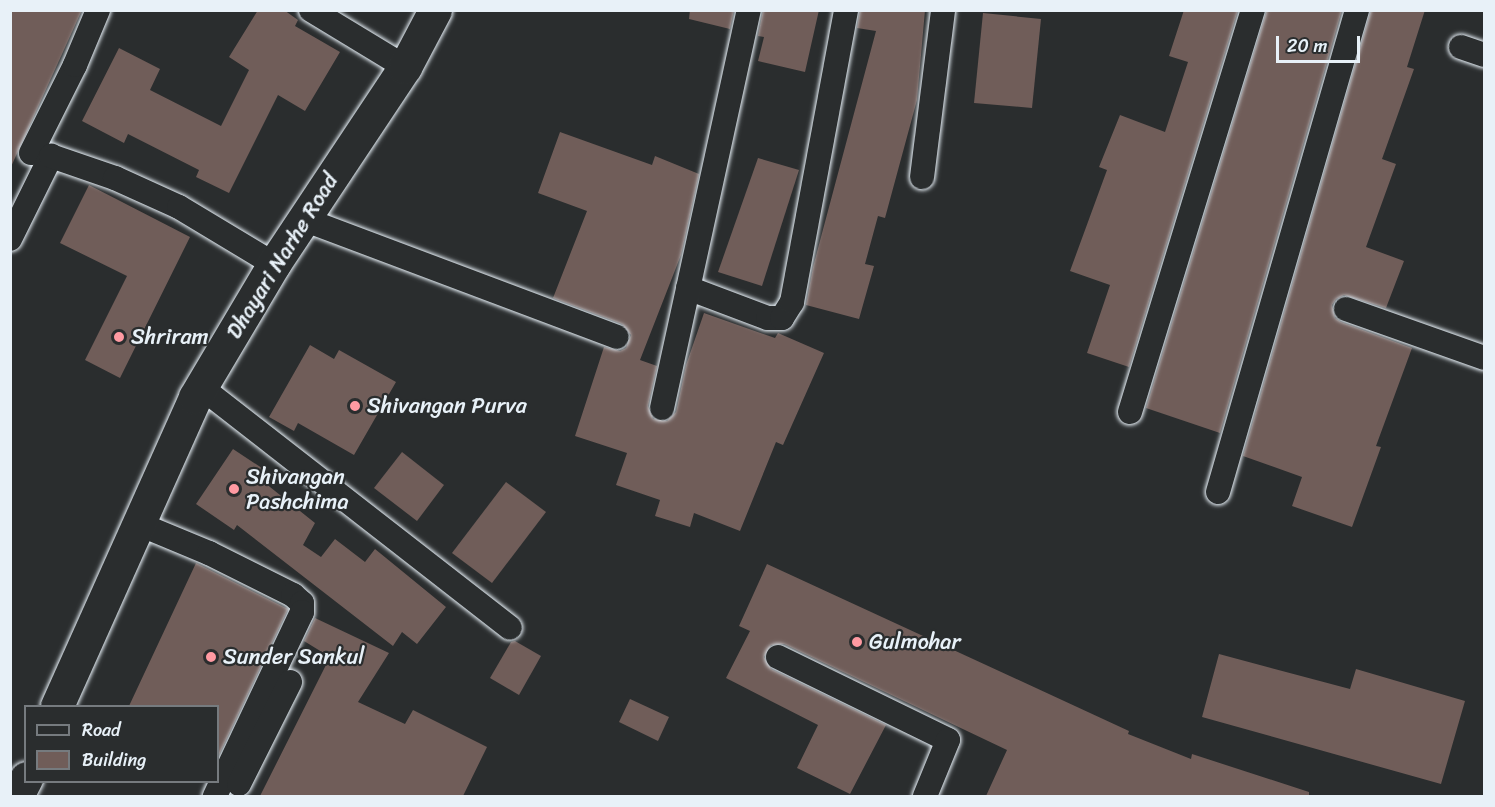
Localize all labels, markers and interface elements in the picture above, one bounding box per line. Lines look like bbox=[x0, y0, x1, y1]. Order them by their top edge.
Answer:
scale bar bbox=[1279, 24, 1363, 62]
text: 20 m bbox=[1287, 30, 1327, 62]
street label: Dhayari Narhe Road bbox=[220, 168, 344, 344]
place label: Shriram bbox=[131, 324, 208, 350]
marker: Shriram bbox=[112, 330, 126, 344]
place label: Shivangan Purva bbox=[367, 393, 527, 419]
marker: Shivangan Purva bbox=[348, 399, 362, 413]
place label: Shivangan Pashchima bbox=[246, 463, 349, 514]
marker: Shivangan Pashchima bbox=[227, 482, 241, 496]
place label: Gulmohar bbox=[869, 629, 960, 655]
marker: Gulmohar bbox=[850, 635, 864, 649]
place label: Sunder Sankul bbox=[223, 644, 365, 670]
marker: Sunder Sankul bbox=[204, 650, 218, 664]
legend bbox=[24, 705, 219, 783]
text: Road bbox=[82, 714, 121, 746]
text: Building bbox=[82, 744, 146, 776]

